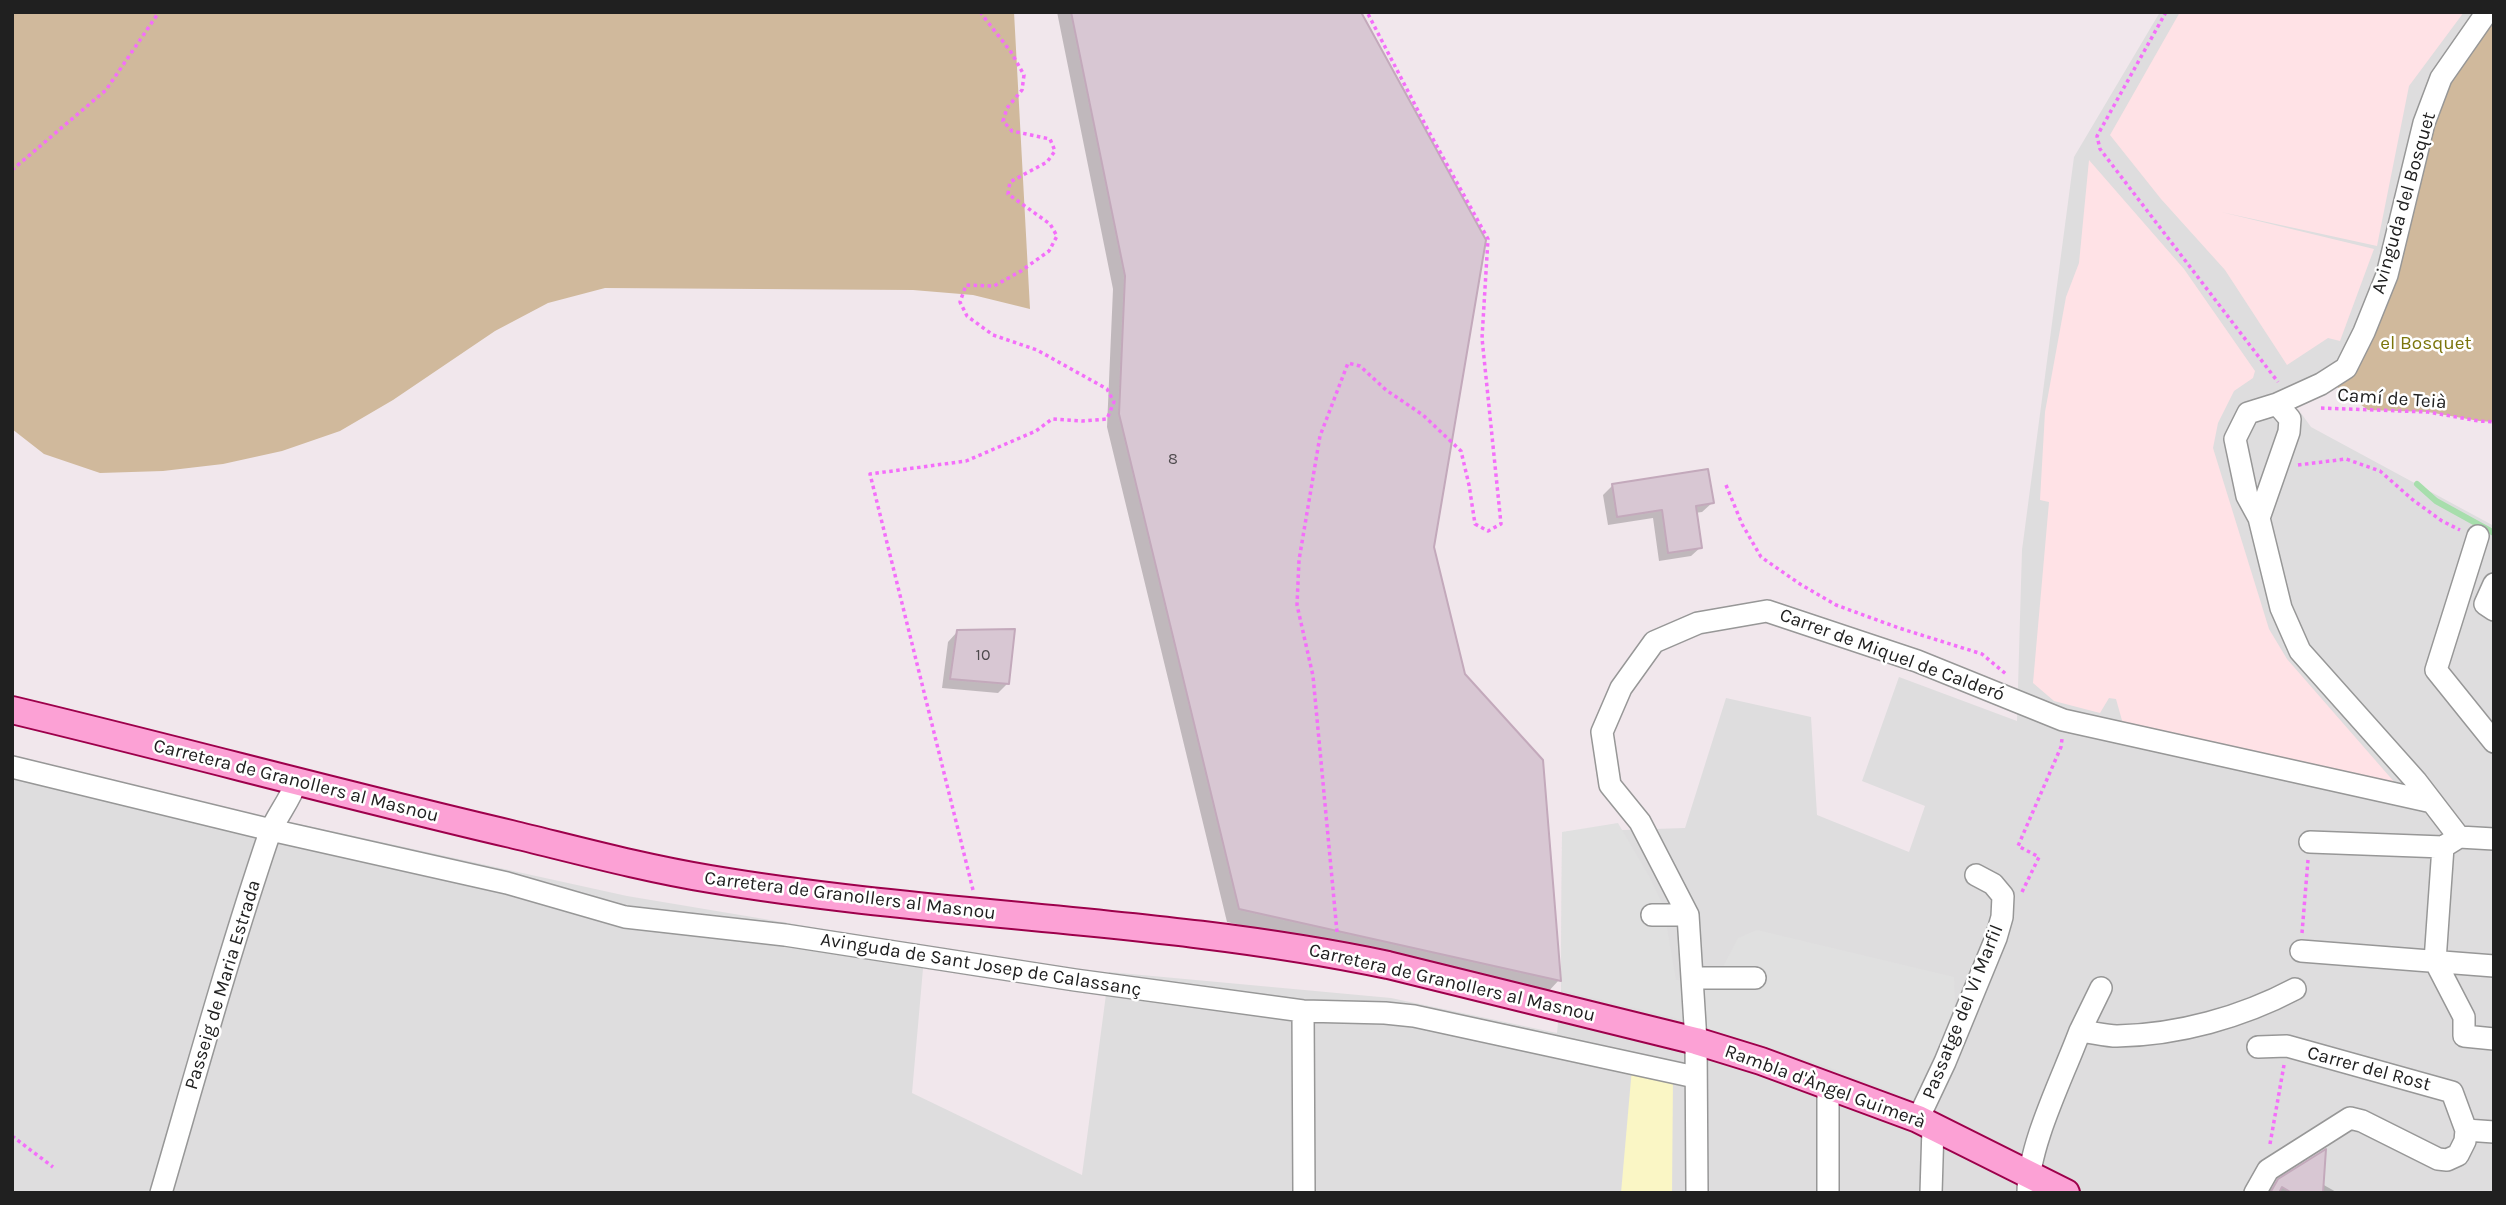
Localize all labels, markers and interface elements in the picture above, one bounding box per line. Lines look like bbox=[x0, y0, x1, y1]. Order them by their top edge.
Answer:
street label: Avinguda del Bosquet bbox=[2367, 109, 2441, 297]
park label: el Bosquet bbox=[2380, 333, 2472, 355]
street label: Camí de Teià bbox=[2337, 384, 2447, 414]
house number: 8 bbox=[1168, 449, 1178, 469]
street label: Carrer de Miquel de Calderó bbox=[1776, 604, 2008, 706]
house number: 10 bbox=[976, 645, 990, 665]
street label: Carretera de Granollers al Masnou bbox=[151, 734, 441, 828]
street label: Carretera de Granollers al Masnou bbox=[703, 867, 997, 925]
street label: Passeig de Maria Estrada bbox=[180, 877, 266, 1093]
street label: Passatge del Vi Marfil bbox=[1918, 921, 2008, 1103]
street label: Avinguda de Sant Josep de Calassanç bbox=[819, 928, 1143, 1002]
street label: Carretera de Granollers al Masnou bbox=[1307, 939, 1597, 1027]
street label: Rambla d'Àngel Guimerà bbox=[1721, 1040, 1929, 1134]
street label: Carrer del Rost bbox=[2305, 1042, 2433, 1096]

